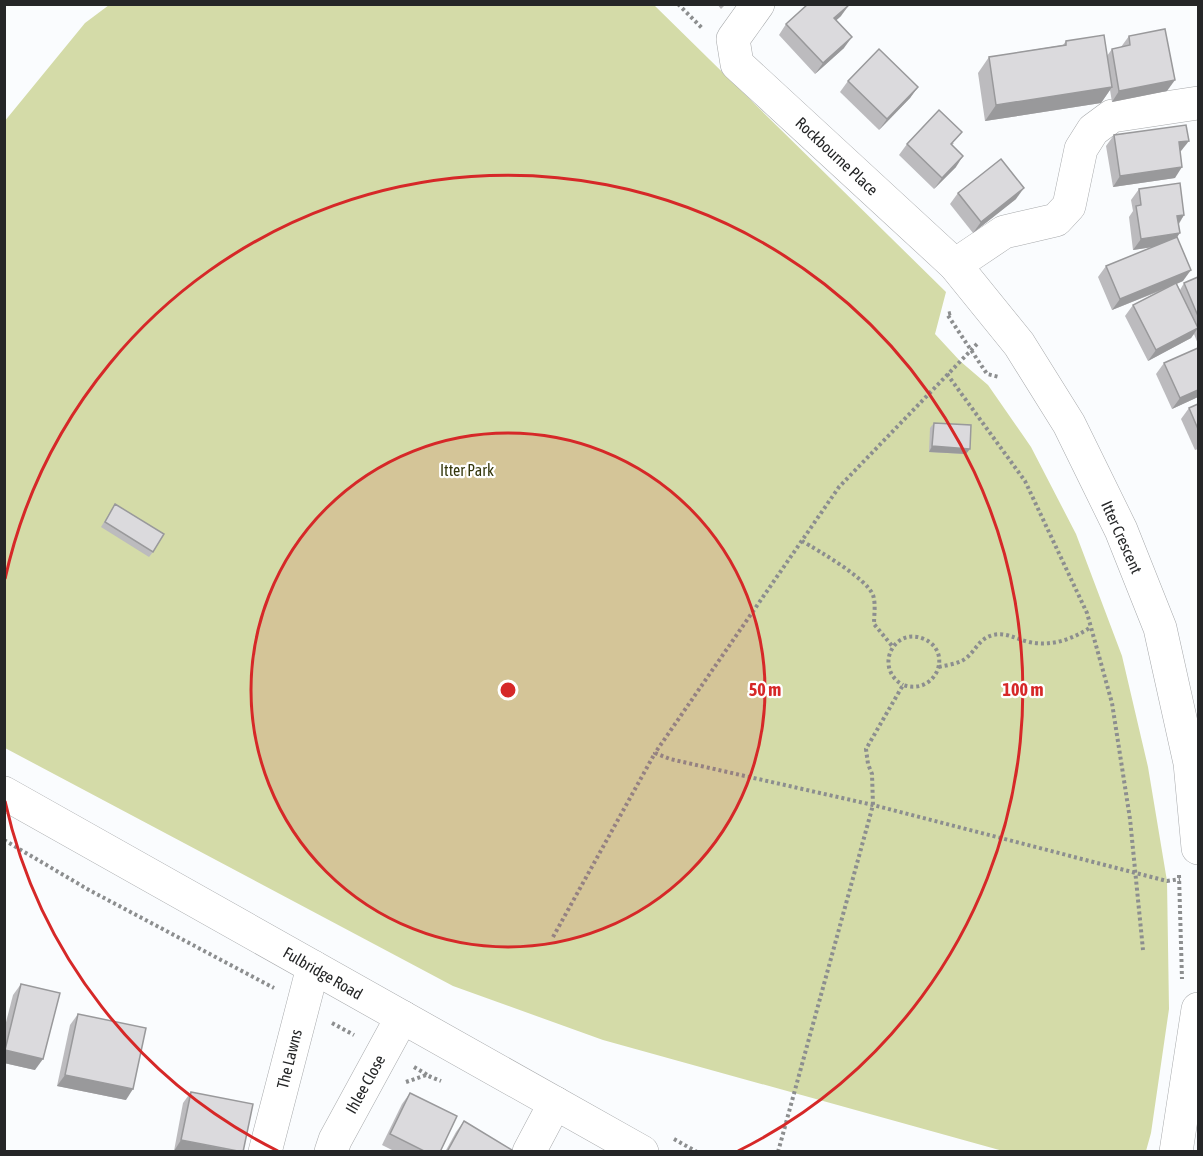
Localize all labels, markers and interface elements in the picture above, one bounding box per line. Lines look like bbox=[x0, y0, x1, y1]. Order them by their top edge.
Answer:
street label: Rockbourne Place bbox=[792, 113, 882, 199]
park label: Itter Park bbox=[440, 461, 494, 479]
street label: Itter Crescent bbox=[1098, 498, 1146, 577]
text: 50 m bbox=[749, 679, 781, 700]
text: 100 m bbox=[1003, 679, 1043, 700]
centre of rings bbox=[498, 680, 518, 700]
street label: Fulbridge Road bbox=[280, 943, 366, 1004]
street label: The Lawns bbox=[273, 1027, 305, 1091]
street label: Ihlee Close bbox=[342, 1052, 388, 1116]

